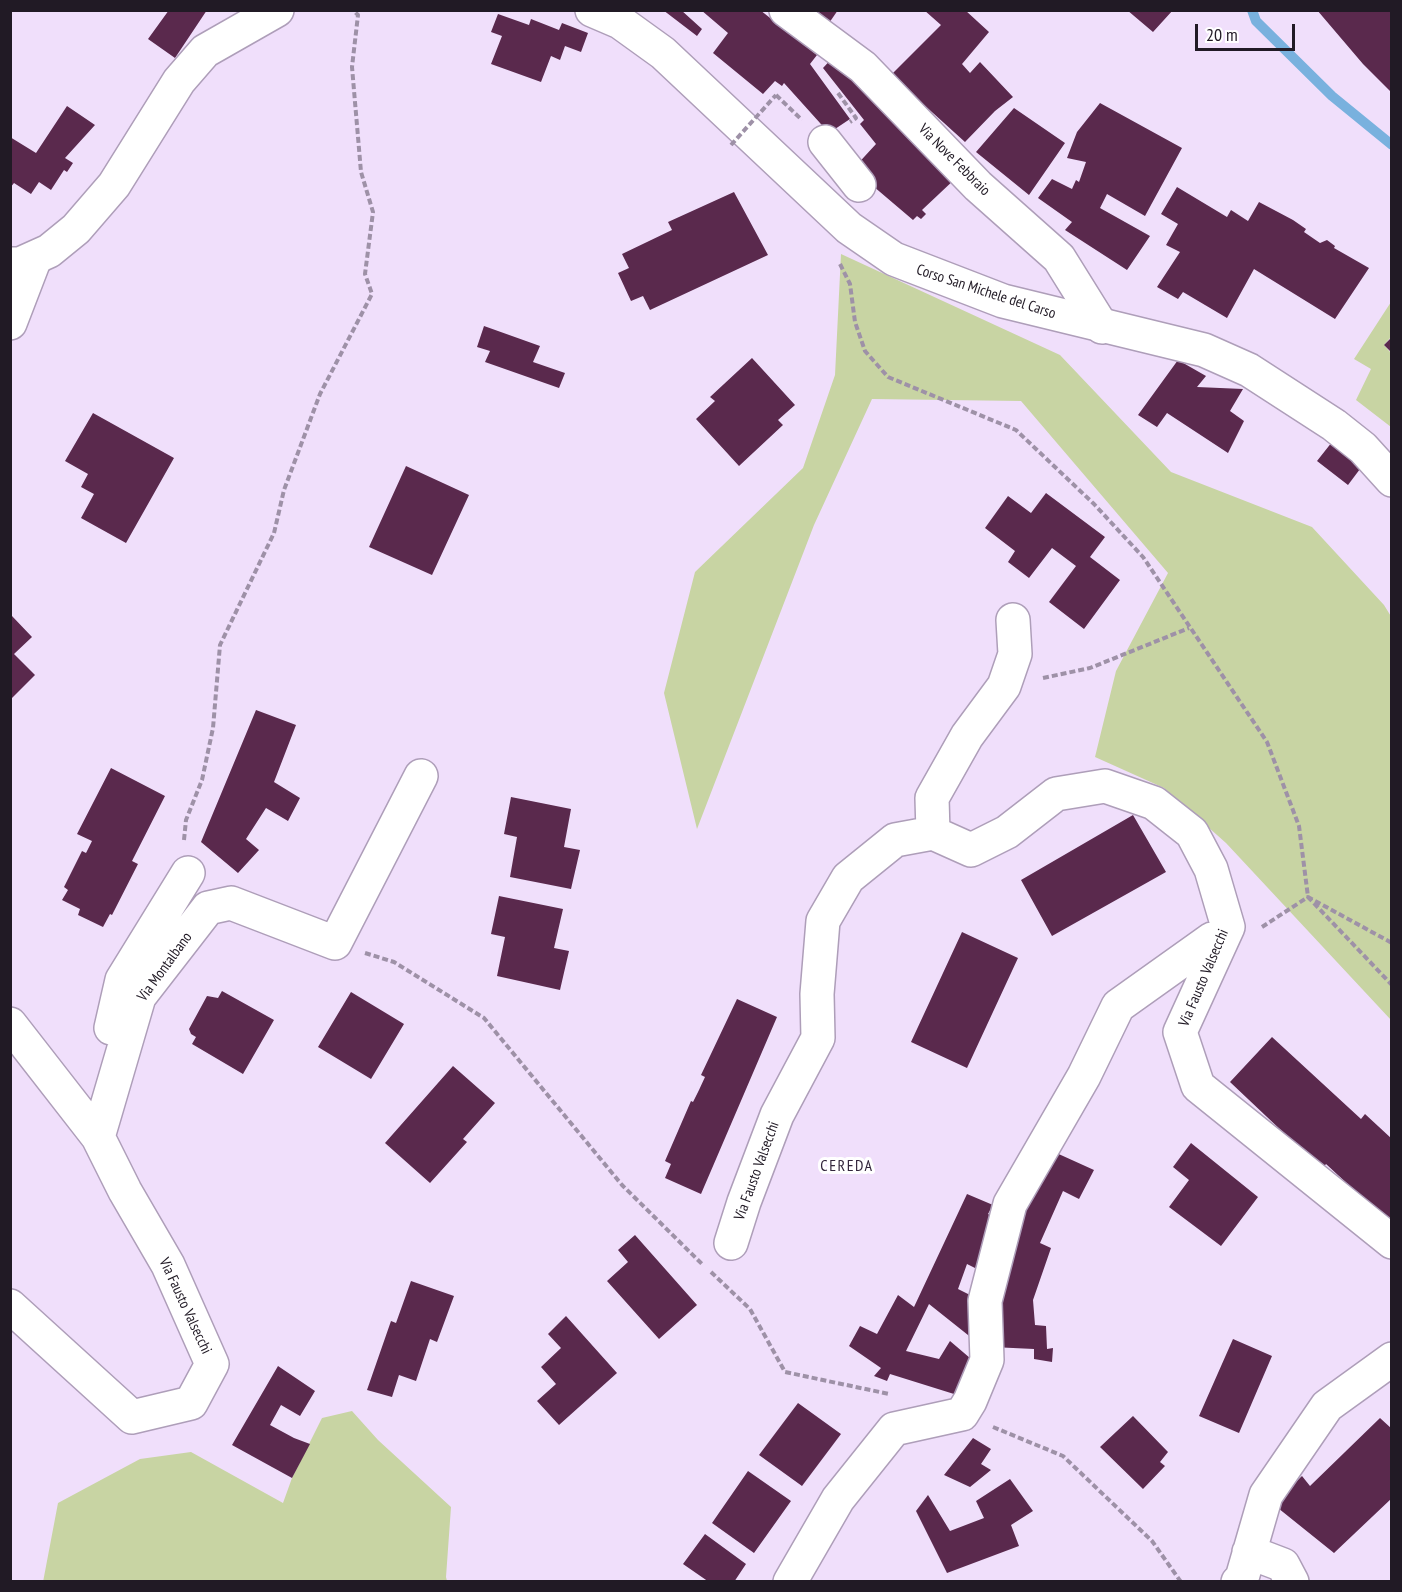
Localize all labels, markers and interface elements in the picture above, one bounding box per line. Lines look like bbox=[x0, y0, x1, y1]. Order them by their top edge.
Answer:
scale bar bbox=[1198, 12, 1298, 50]
text: 20 m bbox=[1206, 23, 1238, 46]
street label: Via Nove Febbraio bbox=[914, 120, 994, 200]
street label: Corso San Michele del Carso bbox=[914, 261, 1058, 323]
street label: Via Fausto Valsecchi bbox=[1175, 927, 1233, 1029]
street label: Via Montalbano bbox=[134, 929, 196, 1005]
street label: Via Fausto Valsecchi bbox=[731, 1119, 783, 1223]
district label: CEREDA bbox=[820, 1156, 874, 1176]
street label: Via Fausto Valsecchi bbox=[155, 1255, 215, 1357]

